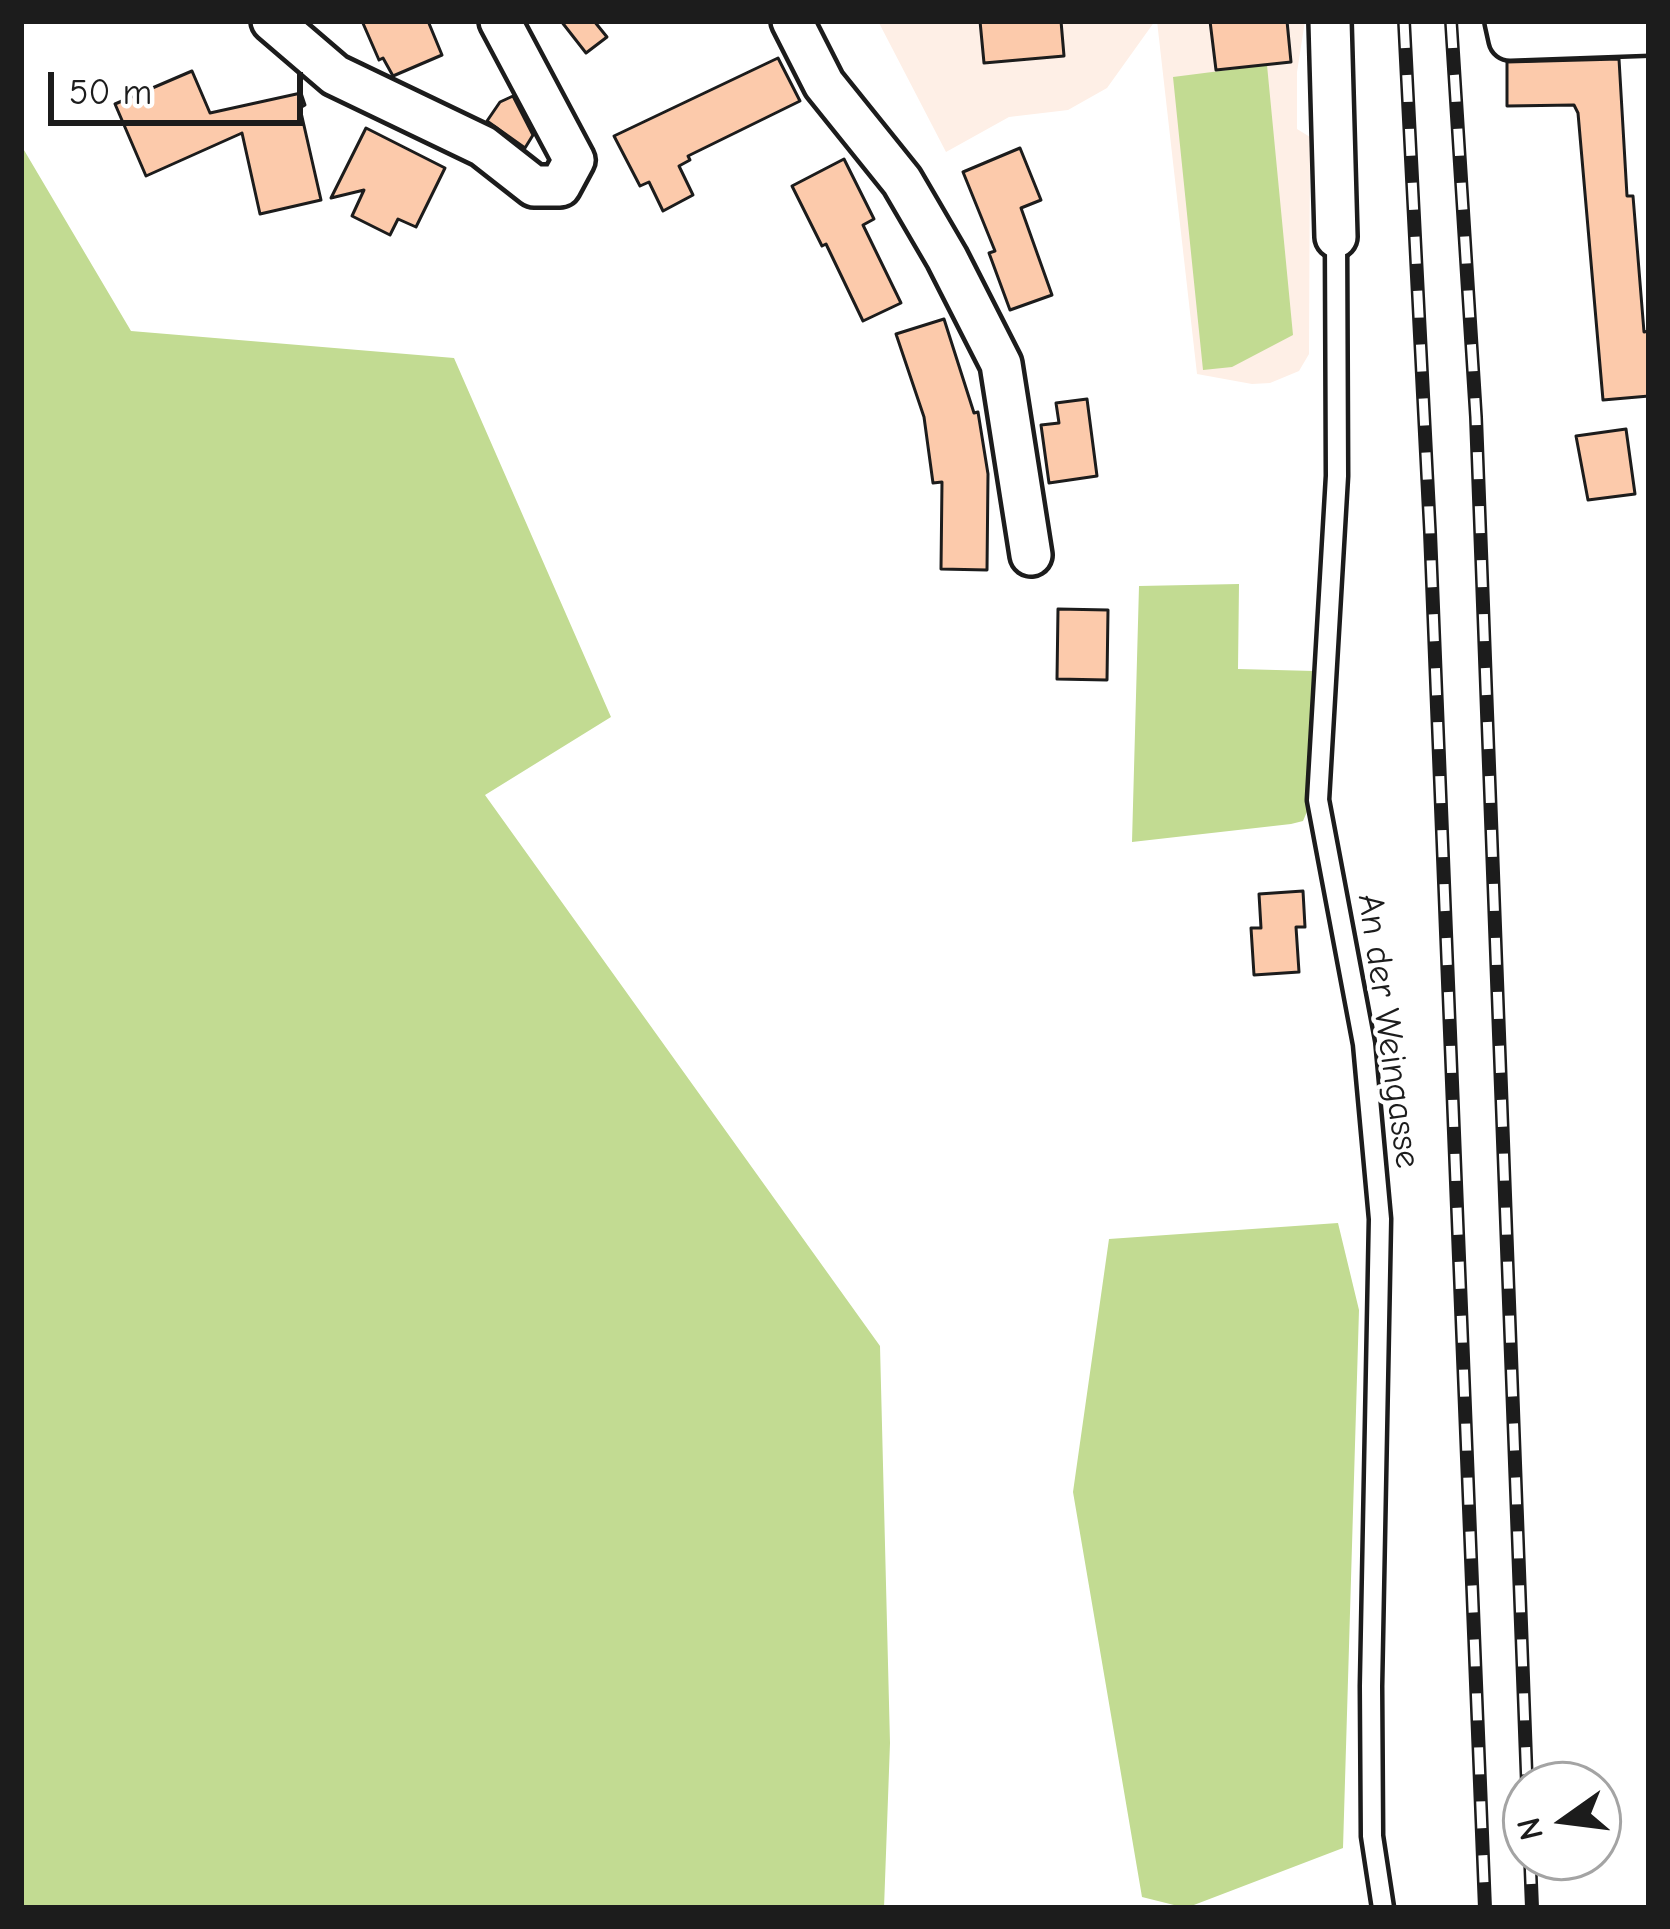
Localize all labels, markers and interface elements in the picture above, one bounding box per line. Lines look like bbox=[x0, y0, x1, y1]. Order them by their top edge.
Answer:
scale bar bbox=[54, 48, 309, 122]
text: 50 m bbox=[69, 72, 152, 113]
street label: An der Weingasse bbox=[1347, 891, 1429, 1171]
north arrow bbox=[1502, 1761, 1622, 1881]
text: N bbox=[1509, 1814, 1551, 1844]

